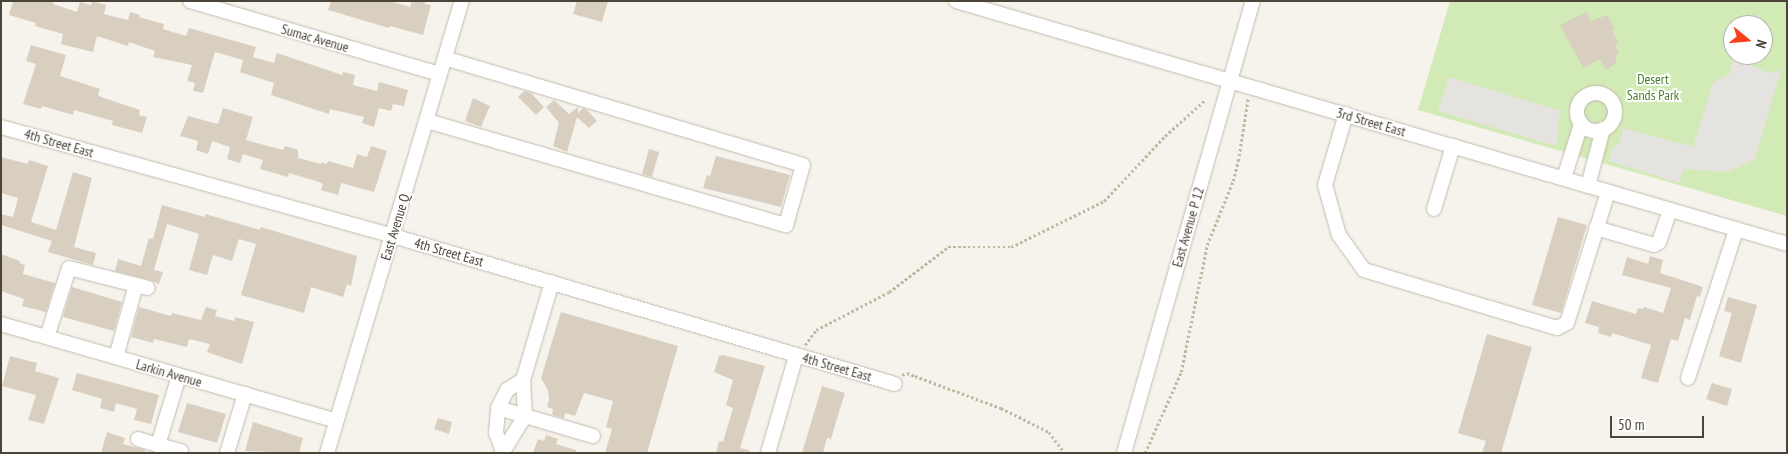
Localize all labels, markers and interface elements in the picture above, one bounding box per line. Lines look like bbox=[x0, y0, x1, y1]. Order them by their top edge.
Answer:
north arrow bbox=[1723, 15, 1773, 65]
street label: Sumac Avenue bbox=[279, 20, 351, 56]
text: N bbox=[1752, 38, 1771, 50]
park label: Desert Sands Park bbox=[1627, 71, 1679, 104]
street label: 3rd Street East bbox=[1334, 104, 1408, 140]
street label: 4th Street East bbox=[22, 125, 96, 161]
street label: East Avenue P 12 bbox=[1168, 185, 1208, 269]
street label: East Avenue Q bbox=[377, 191, 413, 263]
street label: 4th Street East bbox=[412, 234, 486, 270]
street label: 4th Street East bbox=[800, 349, 874, 385]
street label: Larkin Avenue bbox=[134, 356, 204, 390]
scale bar bbox=[1613, 406, 1707, 438]
text: 50 m bbox=[1618, 415, 1644, 434]

